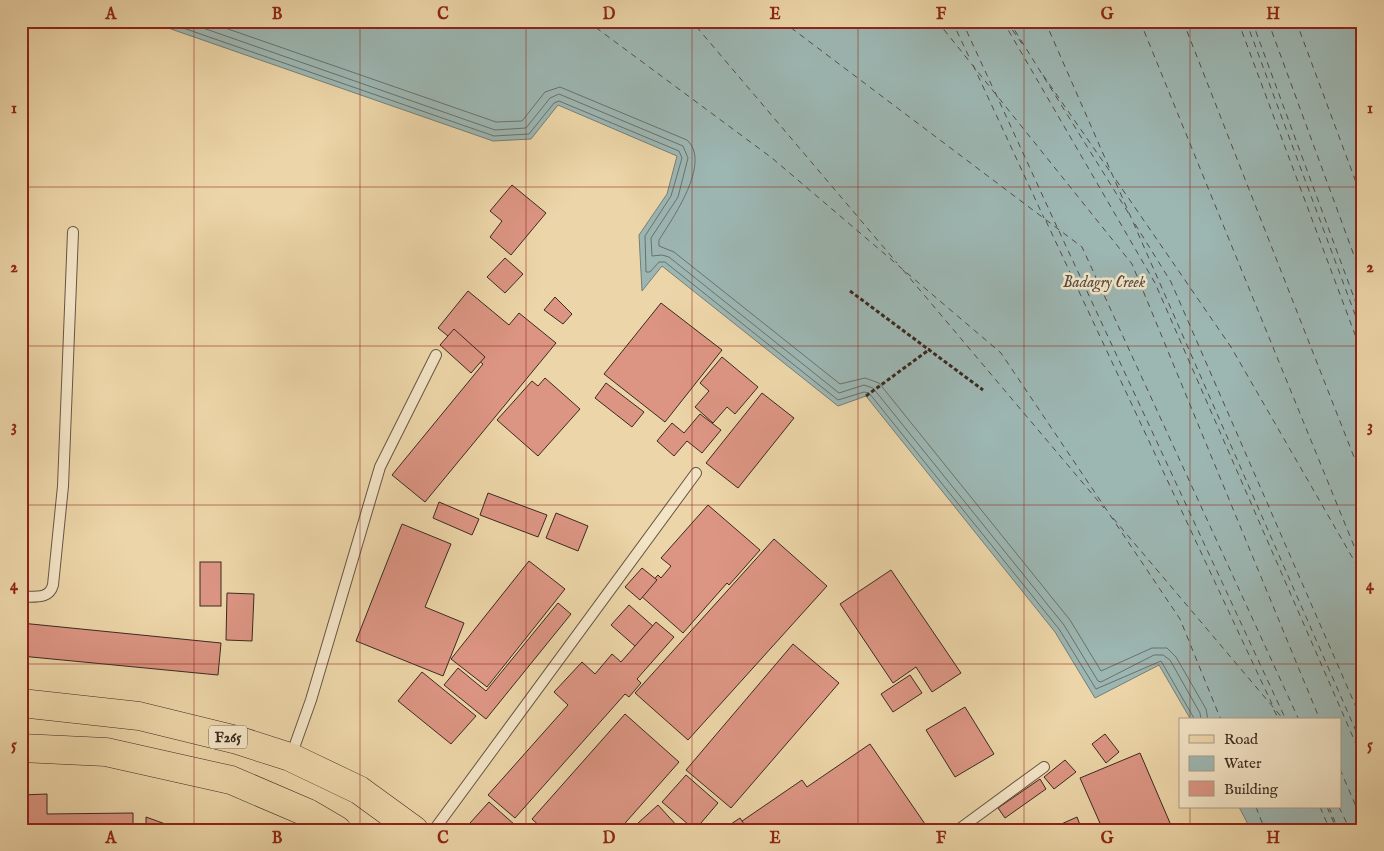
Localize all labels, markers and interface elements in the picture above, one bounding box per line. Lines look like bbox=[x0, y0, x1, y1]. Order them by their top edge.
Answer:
text: A bbox=[105, 5, 118, 25]
text: B bbox=[272, 5, 283, 25]
text: C bbox=[437, 5, 449, 25]
text: D bbox=[603, 5, 616, 25]
text: E bbox=[769, 5, 781, 25]
text: F bbox=[936, 5, 947, 25]
text: G bbox=[1101, 5, 1114, 25]
text: H bbox=[1266, 5, 1280, 25]
text: 1 bbox=[11, 99, 17, 119]
text: 1 bbox=[1367, 99, 1373, 119]
text: 2 bbox=[10, 258, 18, 278]
text: 2 bbox=[1366, 258, 1374, 278]
water label: Badagry Creek bbox=[1063, 273, 1146, 293]
text: 3 bbox=[11, 417, 17, 437]
text: 3 bbox=[1367, 417, 1373, 437]
text: 4 bbox=[10, 576, 19, 596]
text: 4 bbox=[1366, 576, 1375, 596]
legend bbox=[1179, 718, 1342, 808]
road number: F265 bbox=[209, 726, 247, 749]
text: Road bbox=[1224, 730, 1259, 749]
text: 5 bbox=[11, 736, 17, 756]
text: 5 bbox=[1367, 736, 1373, 756]
text: Water bbox=[1224, 754, 1262, 773]
text: Building bbox=[1224, 780, 1279, 799]
text: A bbox=[105, 829, 118, 849]
text: B bbox=[272, 829, 283, 849]
text: C bbox=[437, 829, 449, 849]
text: D bbox=[603, 829, 616, 849]
text: E bbox=[769, 829, 781, 849]
text: F bbox=[936, 829, 947, 849]
text: G bbox=[1101, 829, 1114, 849]
text: H bbox=[1266, 829, 1280, 849]

